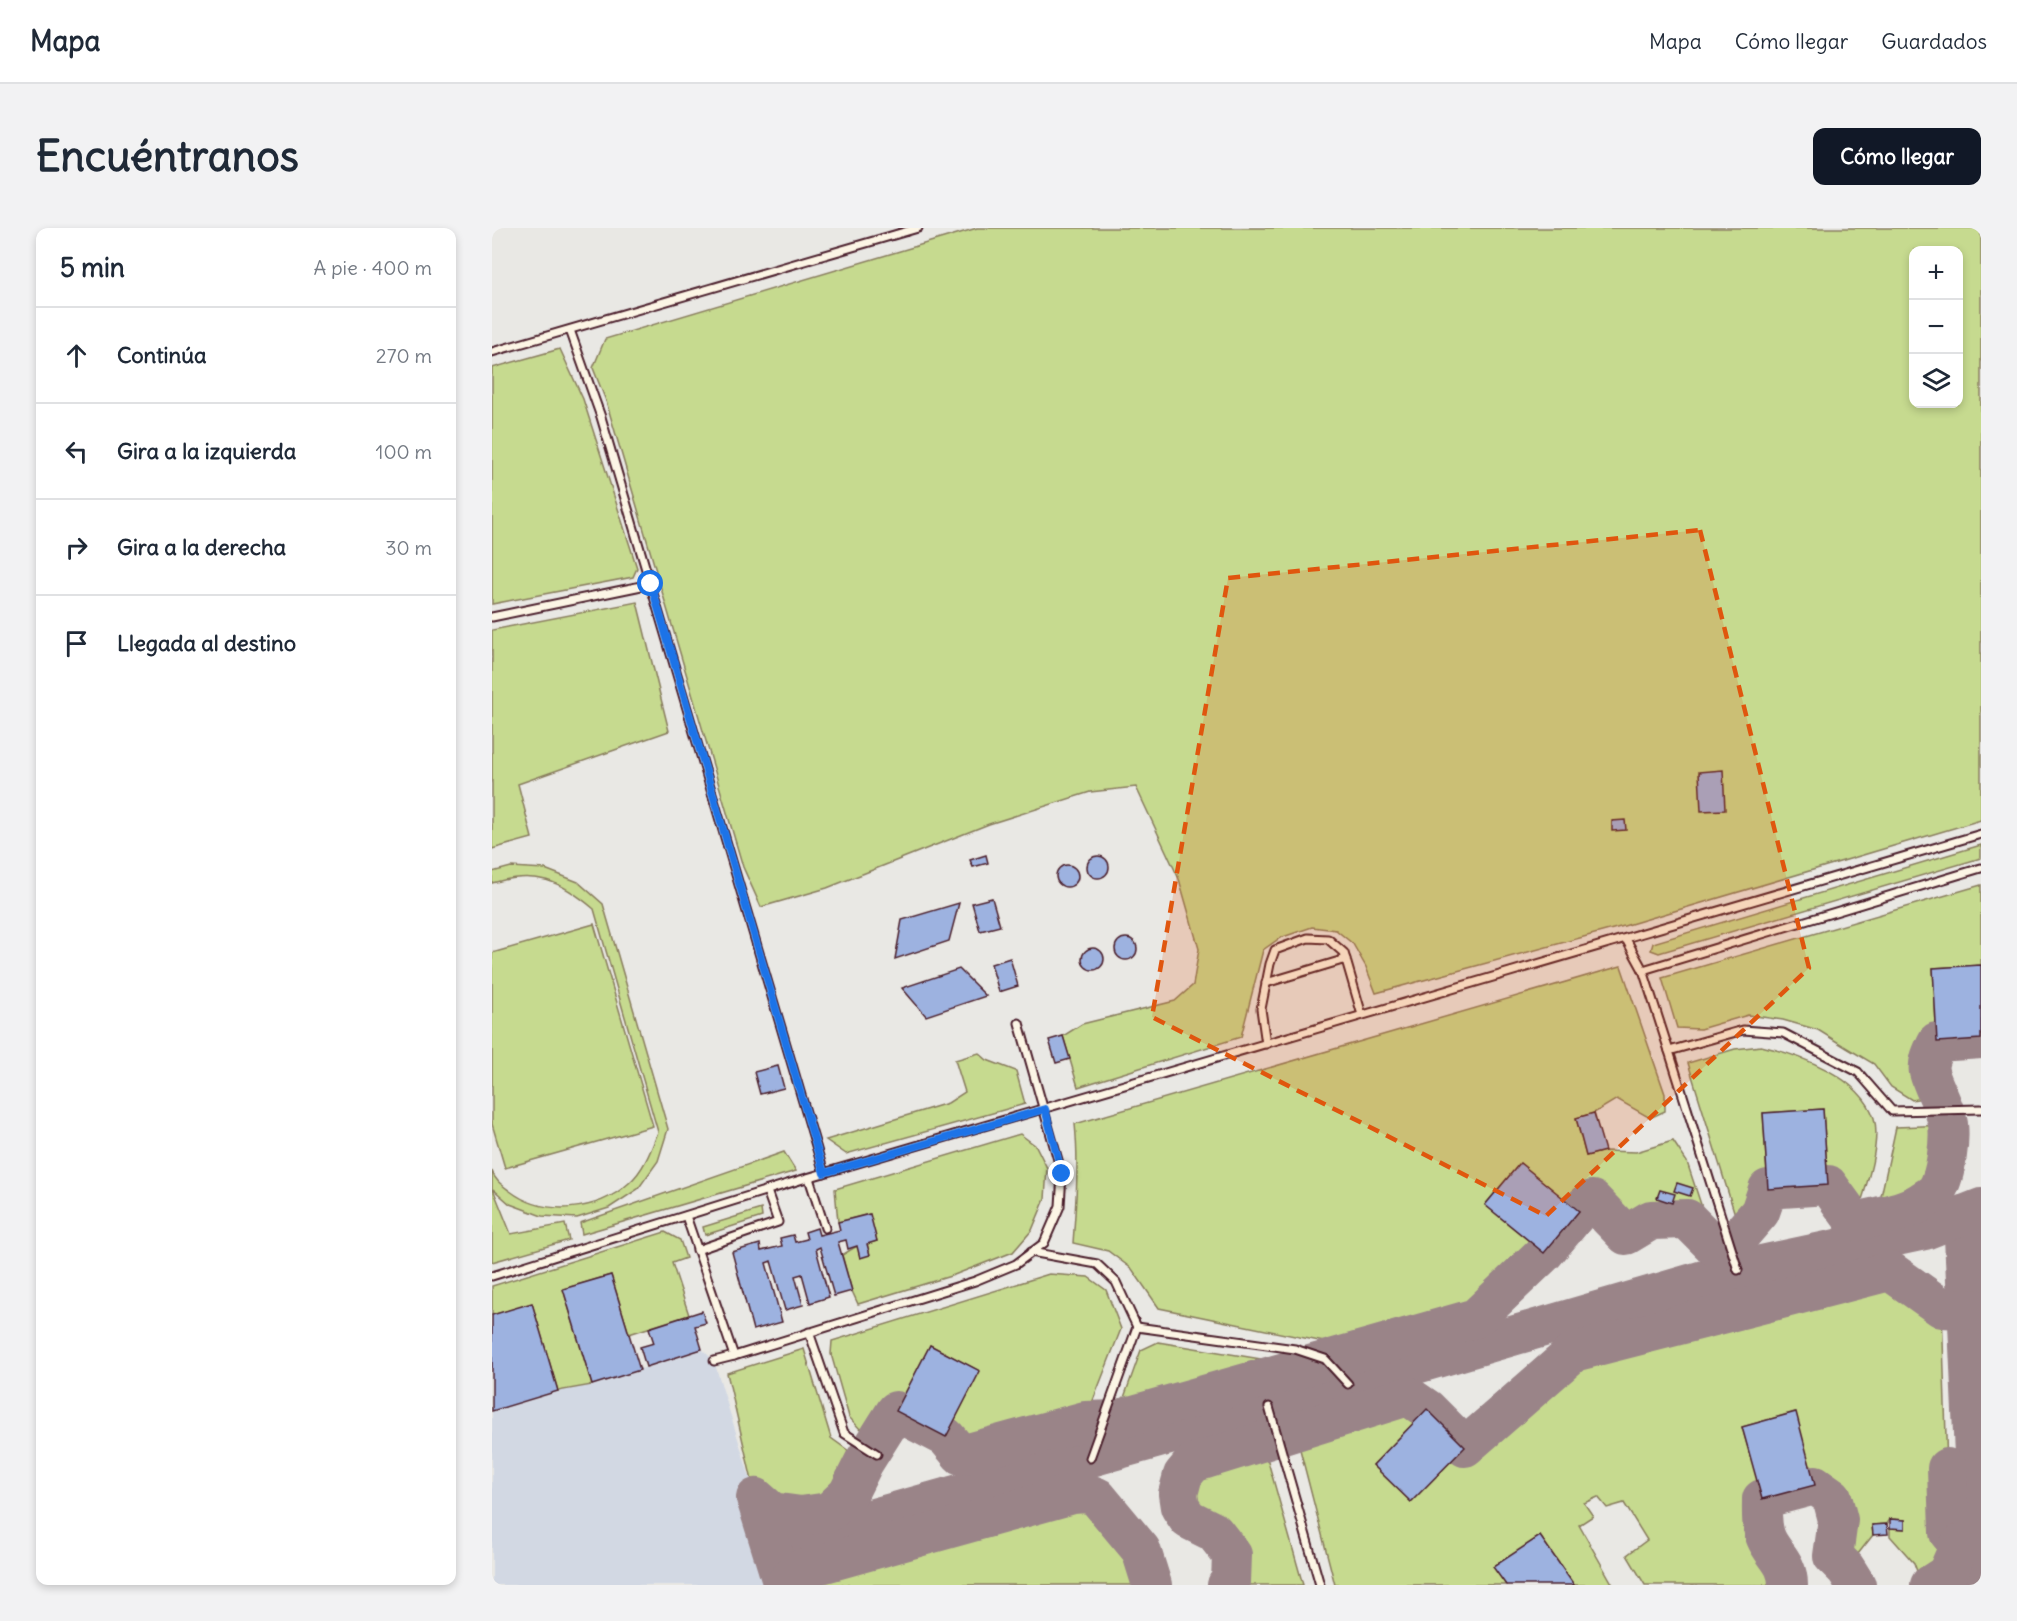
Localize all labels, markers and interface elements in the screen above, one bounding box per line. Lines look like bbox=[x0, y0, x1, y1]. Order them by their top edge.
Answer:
text: Mapa bbox=[30, 23, 100, 59]
text: Mapa bbox=[1649, 28, 1702, 55]
text: Cómo llegar bbox=[1735, 28, 1848, 55]
text: Guardados bbox=[1881, 28, 1987, 55]
button: Cómo llegar bbox=[1813, 128, 1981, 185]
text: Encuéntranos bbox=[36, 130, 299, 182]
map controls bbox=[1909, 246, 1963, 408]
button: + bbox=[1909, 246, 1963, 300]
text: 5 min bbox=[60, 251, 125, 284]
text: A pie · 400 m bbox=[314, 255, 432, 280]
button: − bbox=[1909, 300, 1963, 354]
icon: ahead bbox=[60, 339, 93, 372]
text: Continúa bbox=[117, 341, 206, 369]
text: 270 m bbox=[376, 343, 432, 368]
button: layers bbox=[1909, 354, 1963, 408]
icon: left bbox=[60, 435, 93, 468]
text: Gira a la izquierda bbox=[117, 437, 296, 465]
text: 100 m bbox=[375, 439, 432, 464]
icon: right bbox=[60, 531, 93, 564]
text: Gira a la derecha bbox=[117, 533, 286, 561]
text: 30 m bbox=[385, 535, 432, 560]
route start bbox=[637, 570, 663, 596]
icon: arrive bbox=[60, 627, 93, 660]
text: Llegada al destino bbox=[117, 629, 296, 657]
route end bbox=[1048, 1160, 1074, 1186]

